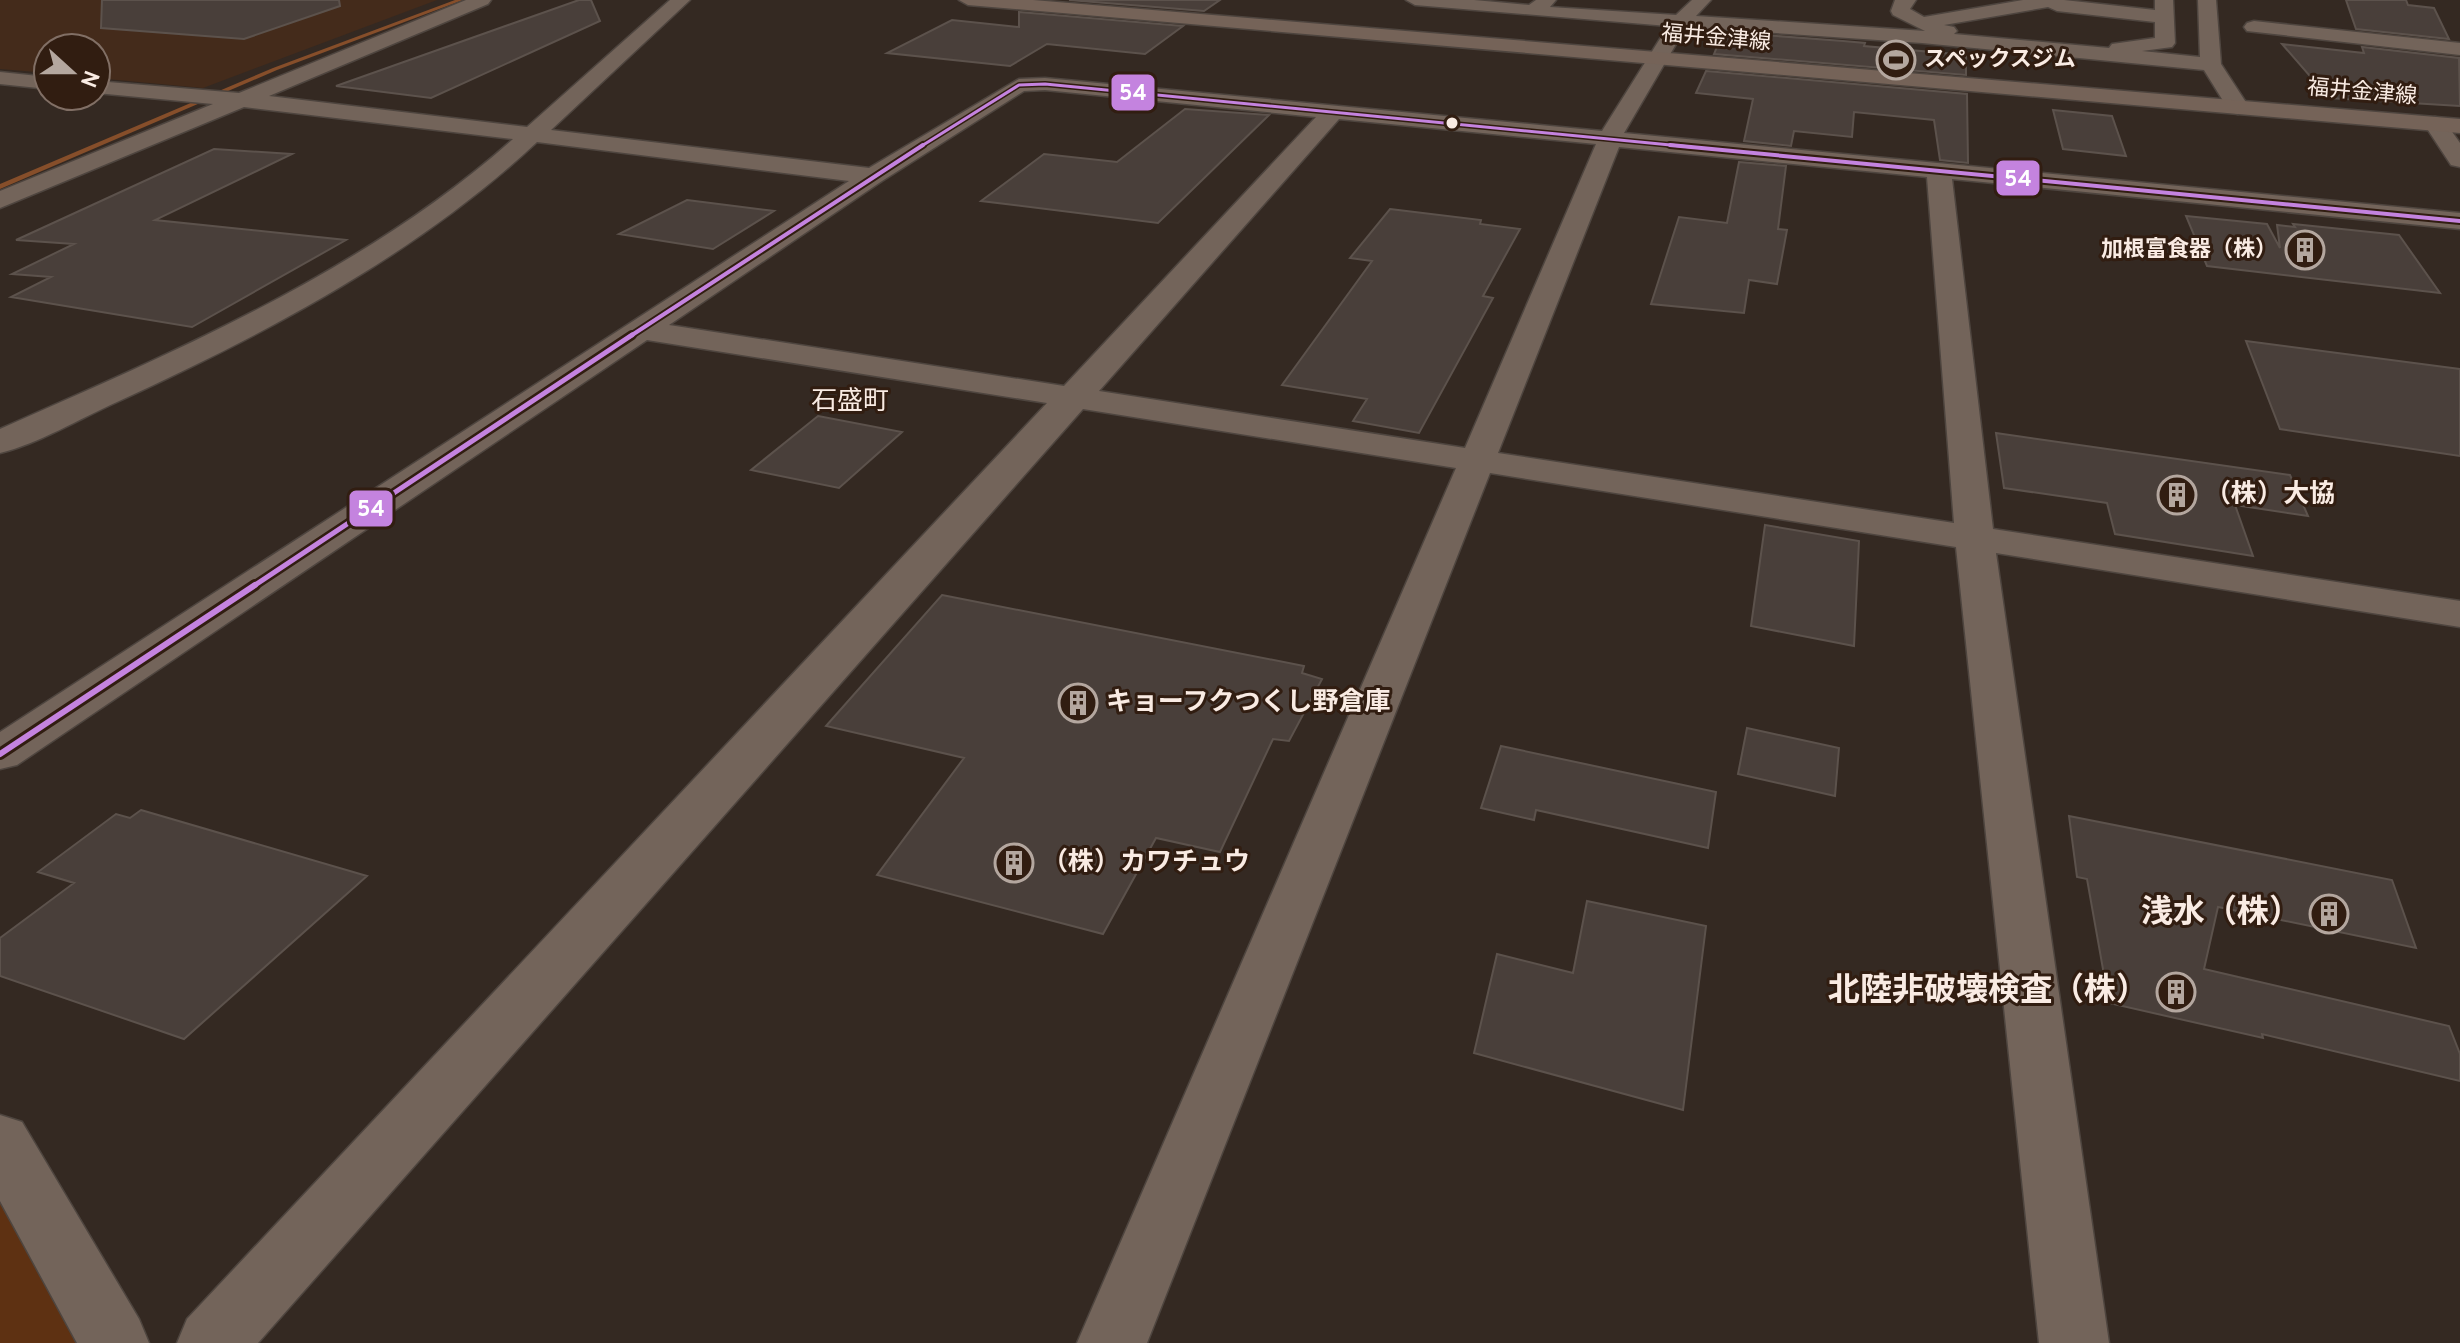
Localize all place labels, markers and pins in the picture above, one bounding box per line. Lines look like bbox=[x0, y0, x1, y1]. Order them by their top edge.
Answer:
sports icon: スペックスジム bbox=[1875, 39, 1917, 81]
place label: スペックスジム bbox=[1924, 47, 2076, 74]
unlabelled marker bbox=[1444, 115, 1460, 131]
building icon: 加根富食器（株） bbox=[2284, 229, 2326, 271]
place label: 加根富食器（株） bbox=[2101, 237, 2277, 264]
building icon: （株）大協 bbox=[2156, 474, 2198, 516]
place label: （株）大協 bbox=[2205, 479, 2335, 512]
building icon: キョーフクつくし野倉庫 bbox=[1057, 682, 1099, 724]
place label: キョーフクつくし野倉庫 bbox=[1106, 687, 1390, 720]
building icon: （株）カワチュウ bbox=[993, 842, 1035, 884]
place label: （株）カワチュウ bbox=[1042, 847, 1250, 880]
building icon: 浅水（株） bbox=[2308, 893, 2350, 935]
place label: 浅水（株） bbox=[2141, 894, 2301, 934]
building icon: 北陸非破壊検査（株） bbox=[2155, 971, 2197, 1013]
place label: 北陸非破壊検査（株） bbox=[1828, 972, 2148, 1012]

